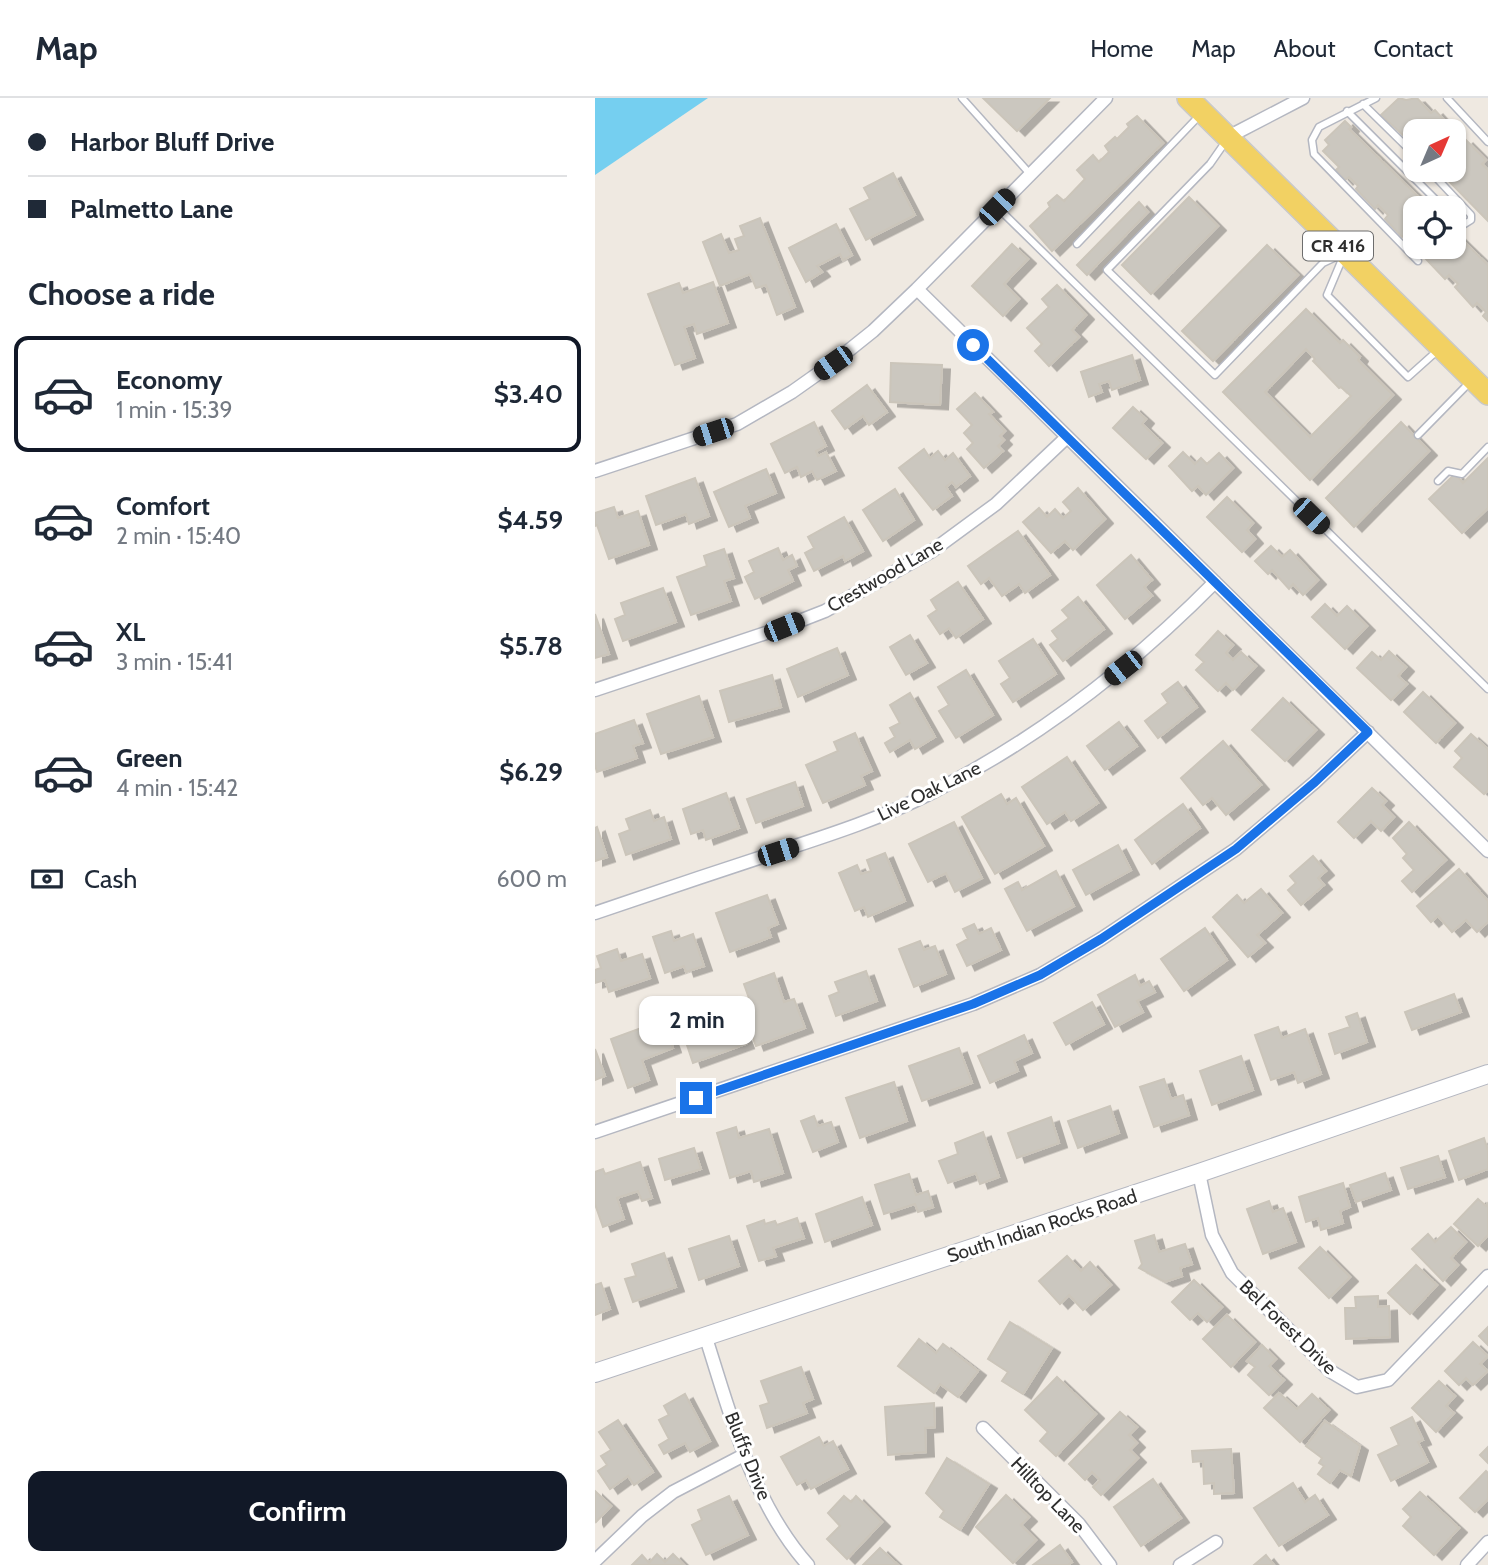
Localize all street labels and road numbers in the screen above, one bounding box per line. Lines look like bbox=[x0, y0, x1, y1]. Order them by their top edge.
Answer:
road number: CR 416 bbox=[1303, 232, 1373, 260]
street label: Crestwood Lane bbox=[823, 532, 947, 617]
street label: Live Oak Lane bbox=[874, 756, 985, 826]
street label: South Indian Rocks Road bbox=[944, 1184, 1140, 1268]
street label: Bel Forest Drive bbox=[1235, 1275, 1342, 1379]
street label: Bluffs Drive bbox=[720, 1409, 776, 1504]
street label: Hilltop Lane bbox=[1006, 1452, 1090, 1538]

